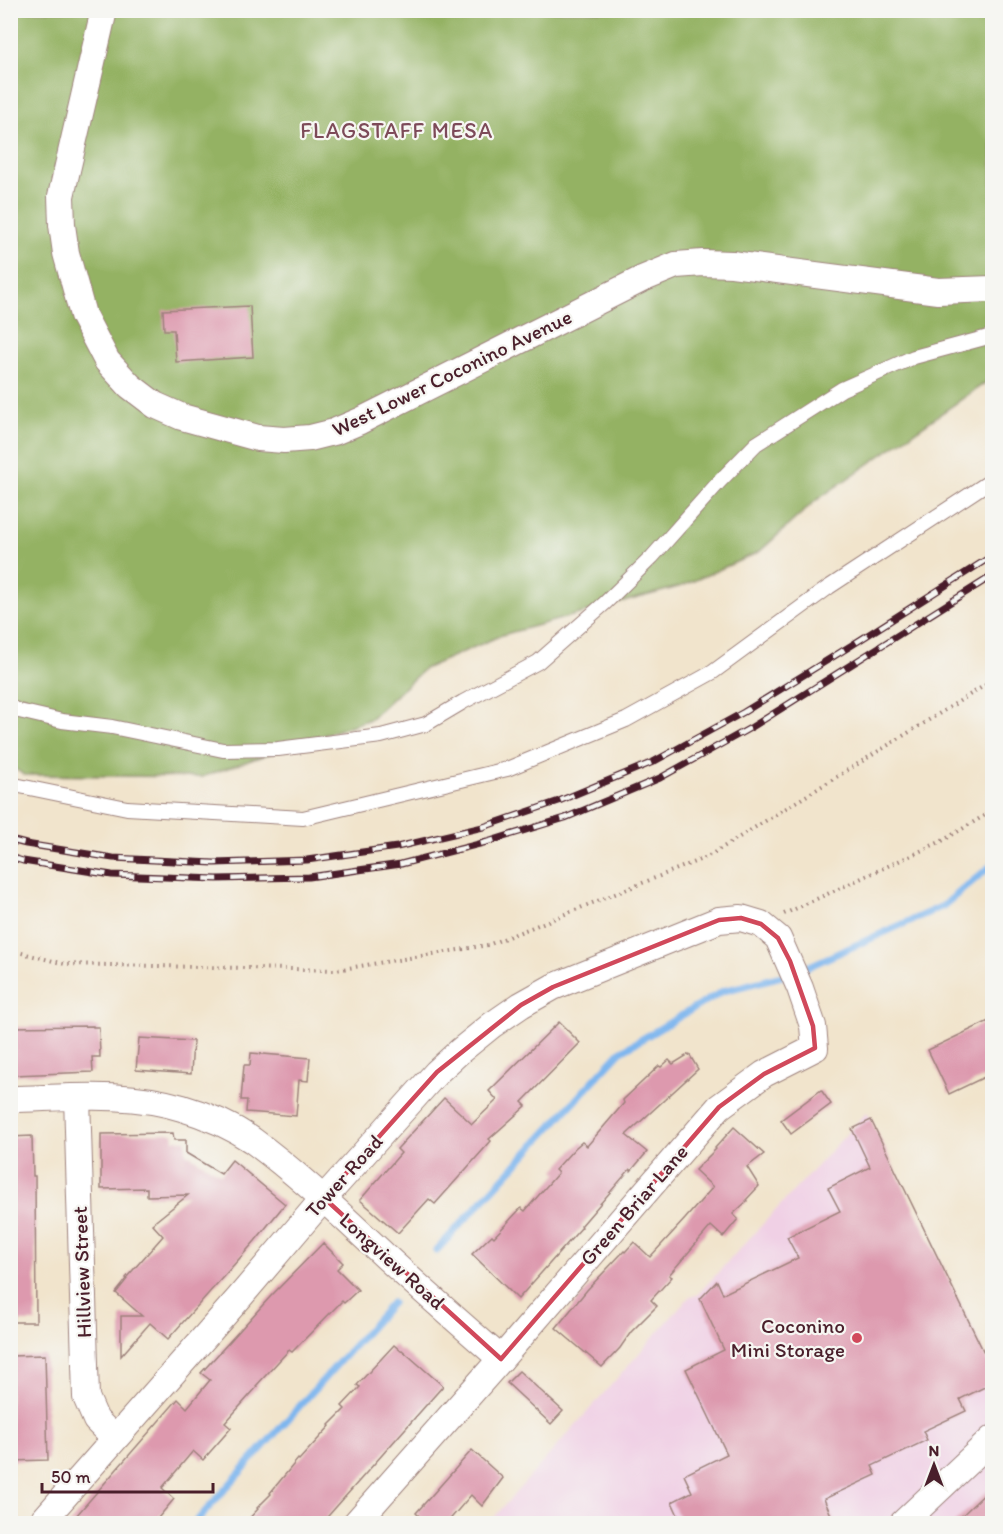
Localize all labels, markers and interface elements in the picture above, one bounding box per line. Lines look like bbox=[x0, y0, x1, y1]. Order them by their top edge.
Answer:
district label: FLAGSTAFF MESA bbox=[300, 117, 494, 144]
street label: West Lower Coconino Avenue bbox=[328, 304, 576, 442]
street label: Tower Road bbox=[300, 1128, 388, 1222]
street label: Green Briar Lane bbox=[574, 1139, 693, 1270]
street label: Hillview Street bbox=[67, 1206, 96, 1338]
street label: Longview Road bbox=[335, 1207, 450, 1314]
place label: Coconino Mini Storage bbox=[731, 1313, 845, 1362]
marker: Coconino Mini Storage bbox=[850, 1331, 864, 1345]
north arrow bbox=[904, 1435, 964, 1495]
text: N bbox=[929, 1441, 939, 1460]
scale bar bbox=[42, 1456, 213, 1494]
text: 50 m bbox=[51, 1466, 91, 1488]

